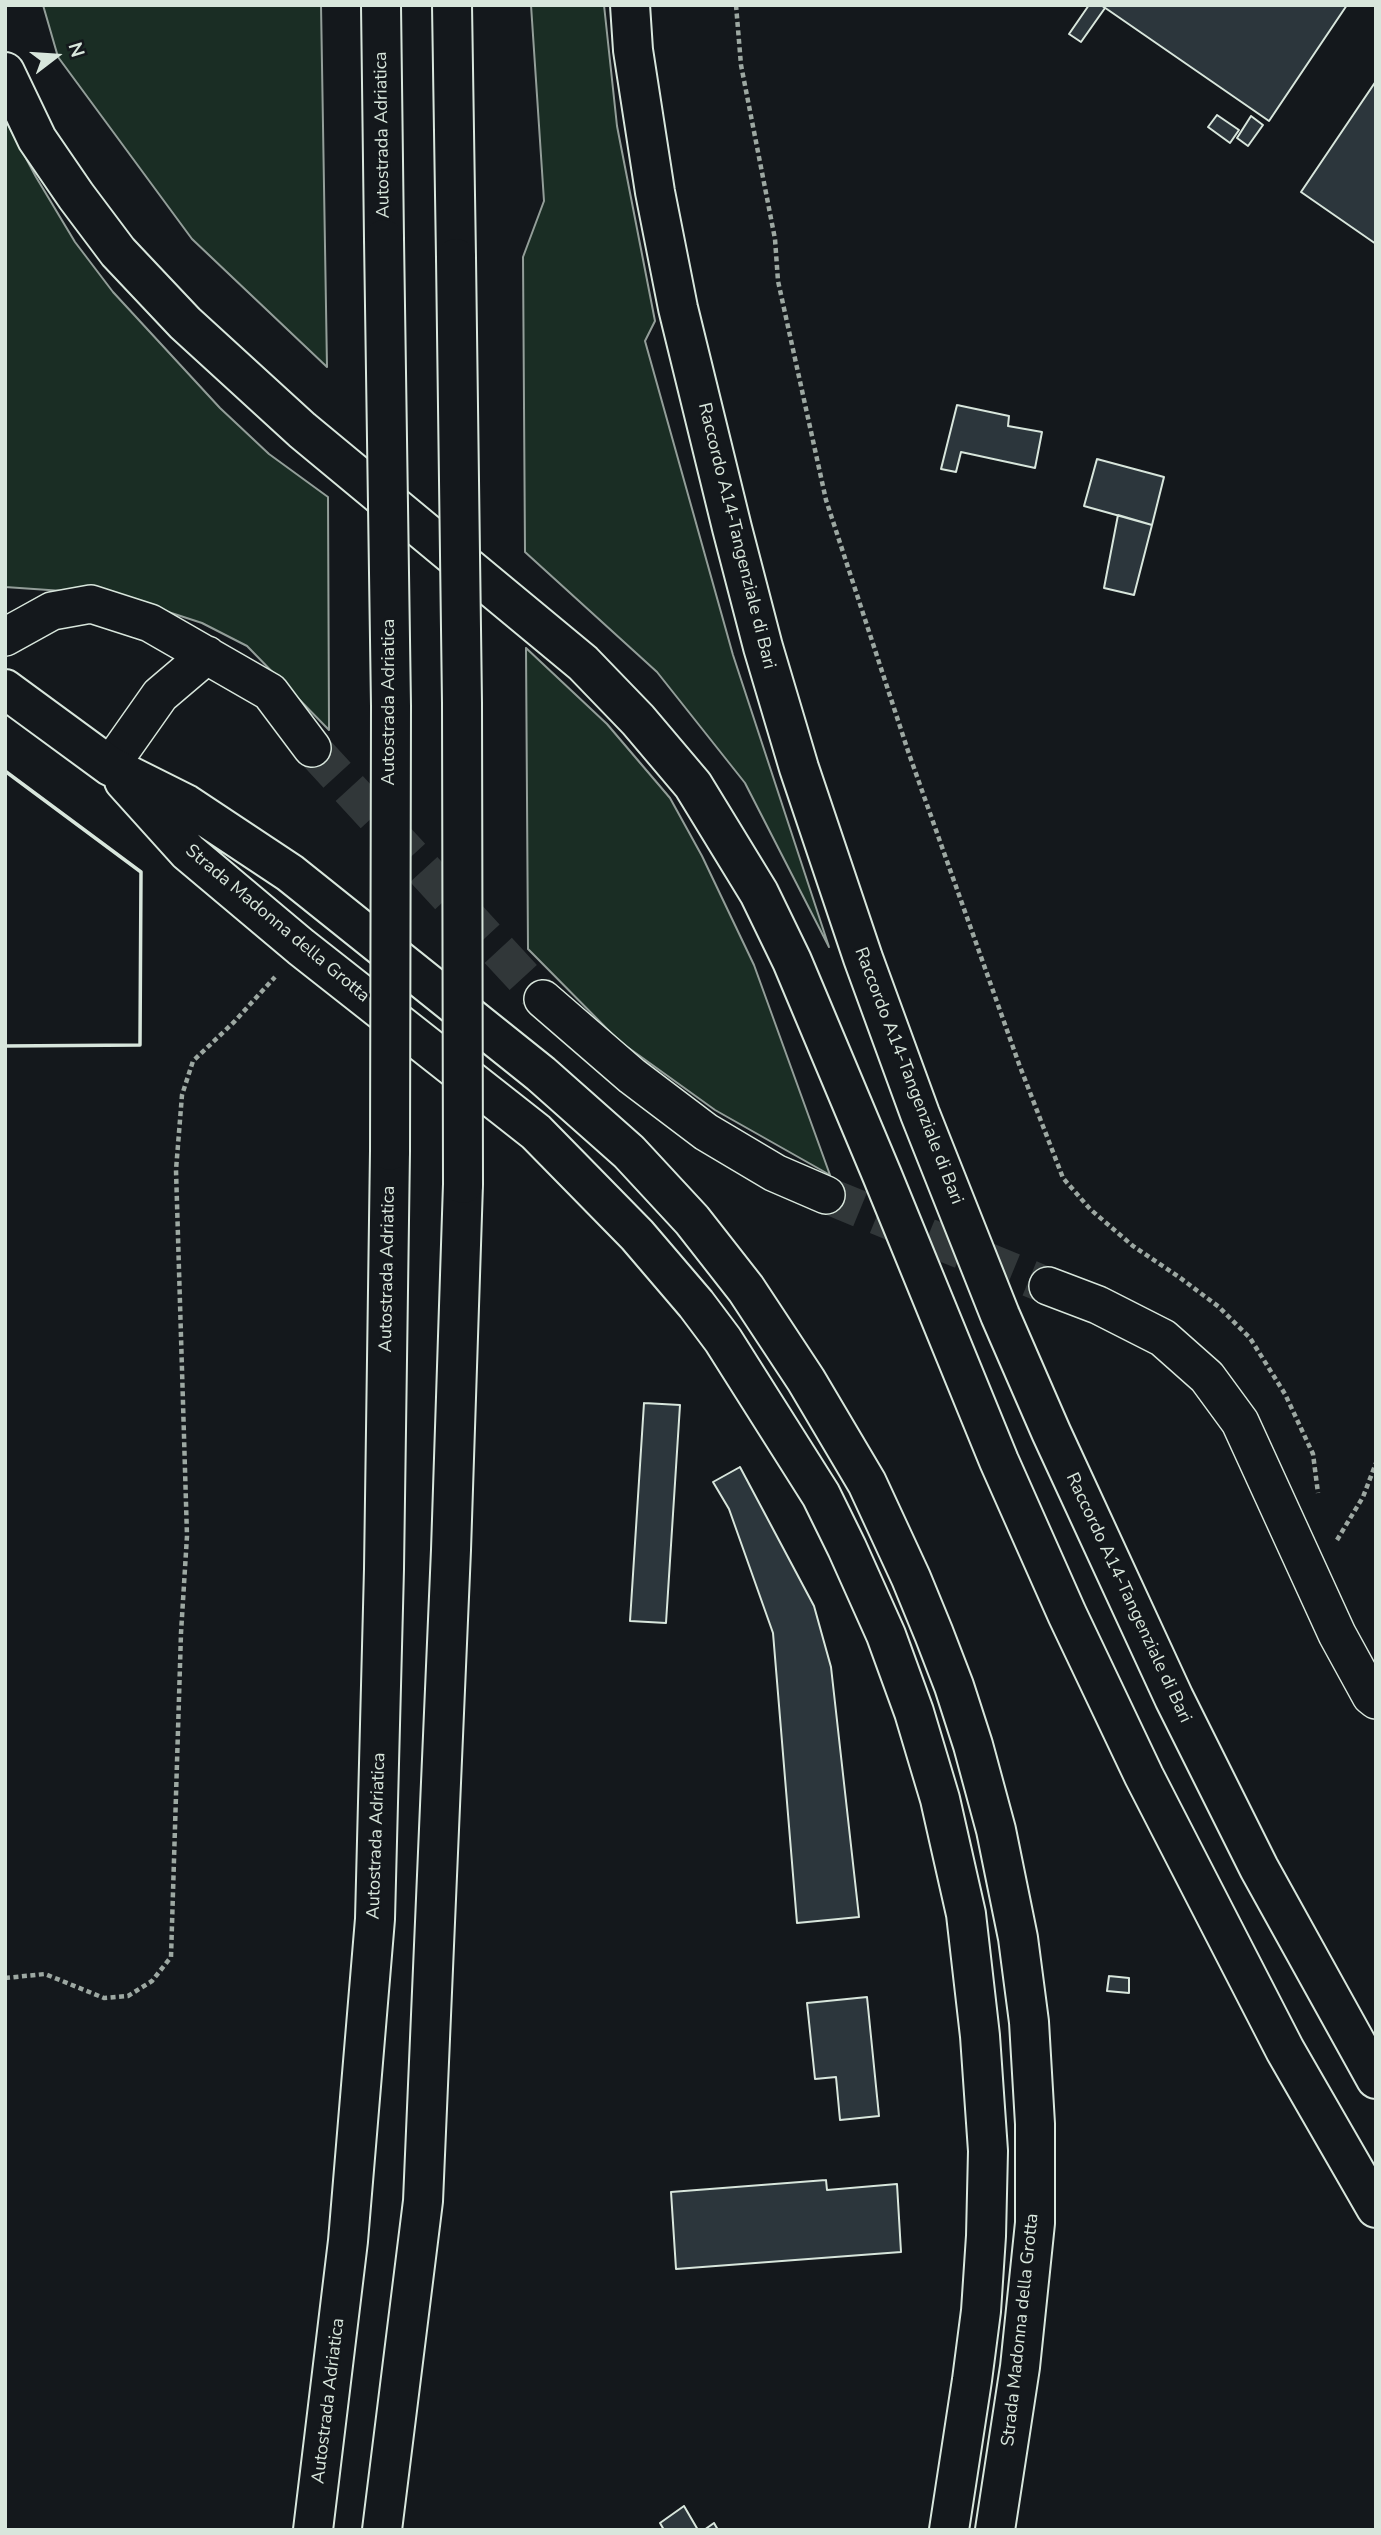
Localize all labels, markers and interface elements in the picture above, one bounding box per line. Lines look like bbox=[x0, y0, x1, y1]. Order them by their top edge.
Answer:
north arrow bbox=[21, 21, 91, 91]
text: N bbox=[62, 39, 91, 60]
street label: Autostrada Adriatica bbox=[371, 51, 395, 219]
street label: Raccordo A14-Tangenziale di Bari bbox=[692, 401, 780, 671]
street label: Autostrada Adriatica bbox=[379, 619, 401, 785]
street label: Strada Madonna della Grotta bbox=[180, 841, 374, 1007]
street label: Raccordo A14-Tangenziale di Bari bbox=[849, 944, 967, 1208]
street label: Autostrada Adriatica bbox=[376, 1185, 400, 1353]
street label: Raccordo A14-Tangenziale di Bari bbox=[1060, 1469, 1196, 1727]
street label: Autostrada Adriatica bbox=[363, 1752, 391, 1920]
street label: Strada Madonna della Grotta bbox=[998, 2212, 1044, 2448]
street label: Autostrada Adriatica bbox=[308, 2317, 350, 2485]

